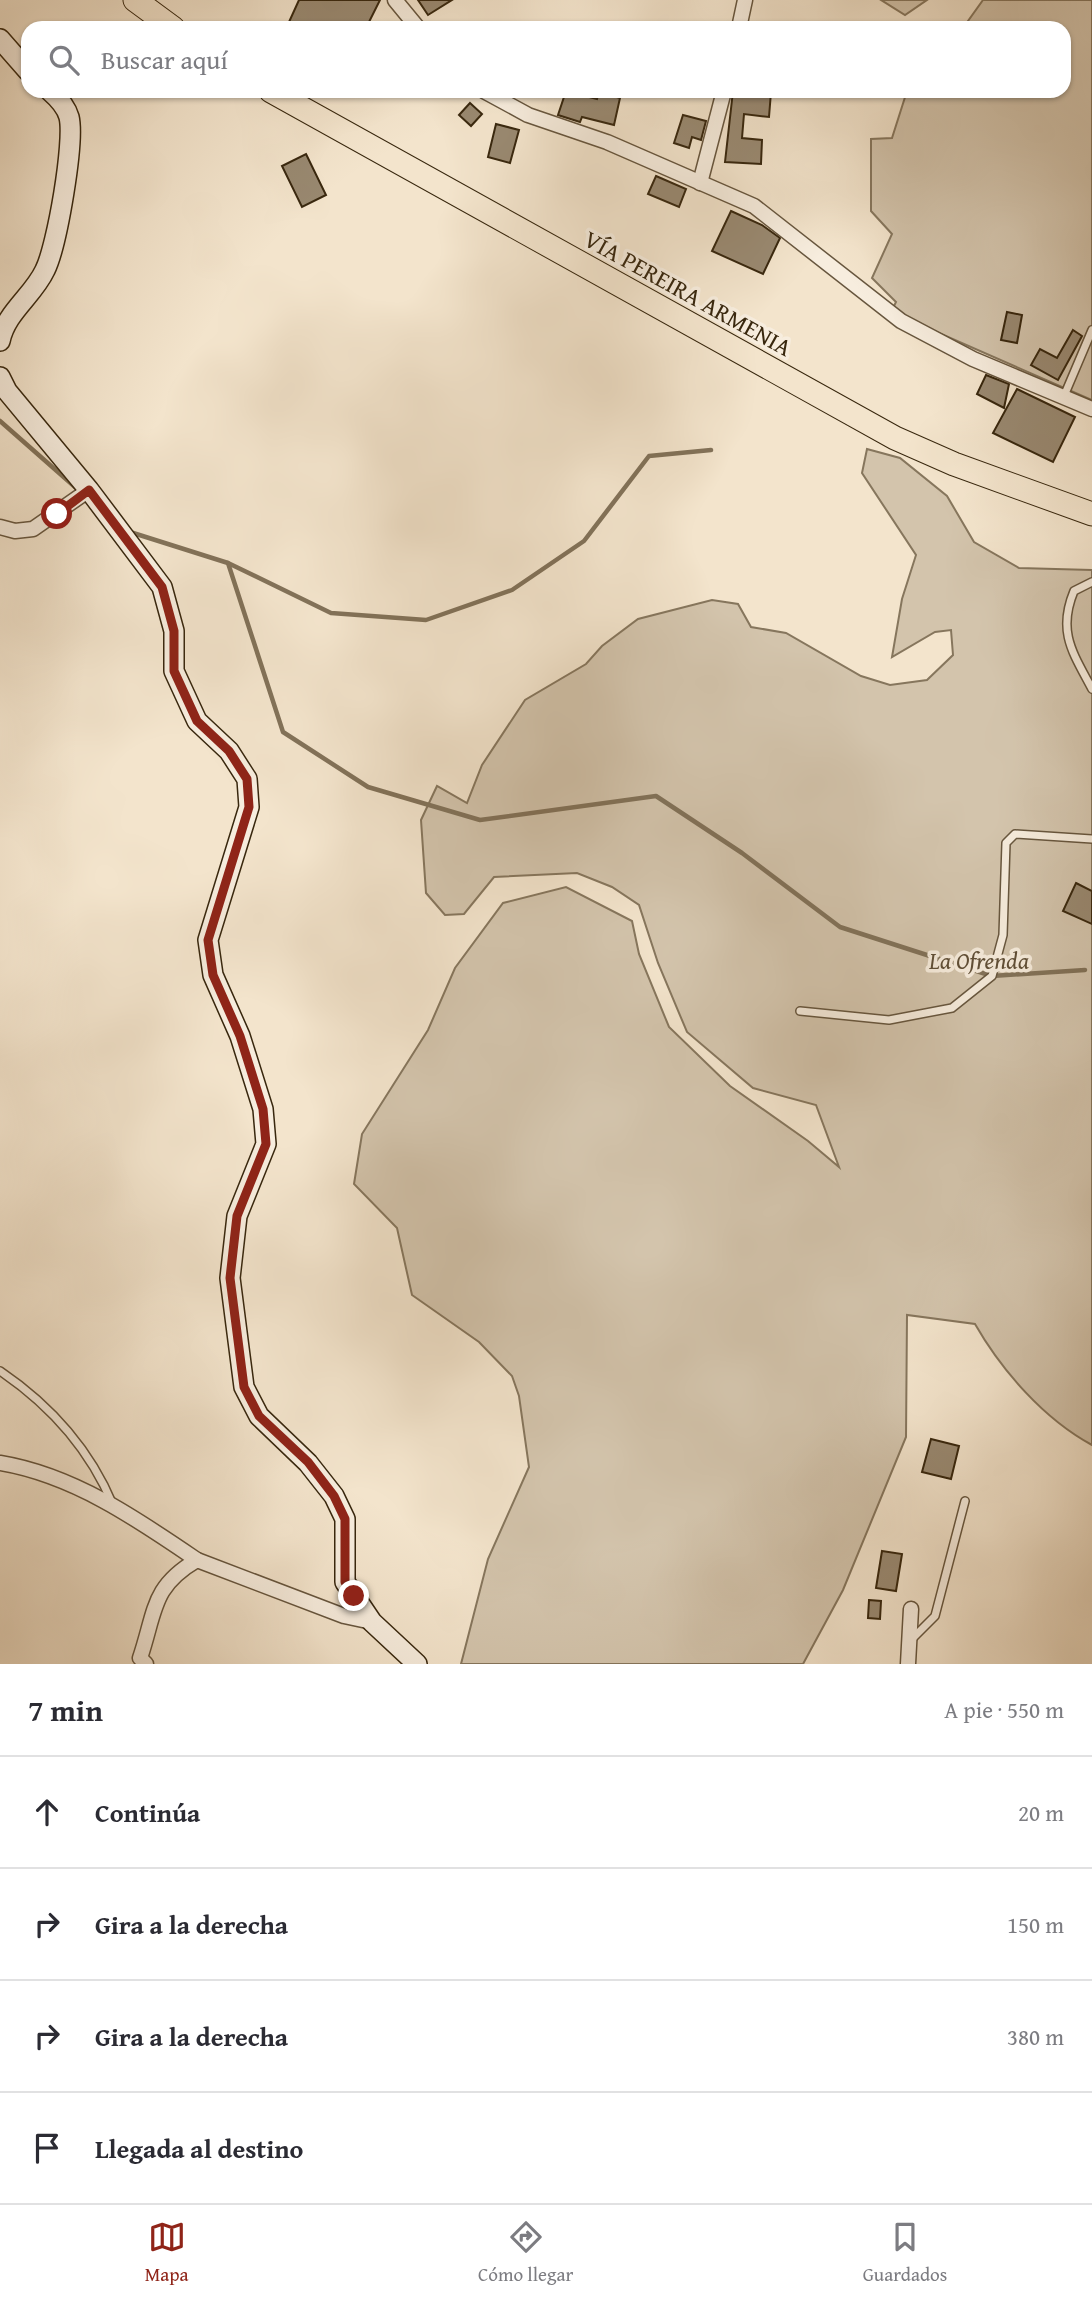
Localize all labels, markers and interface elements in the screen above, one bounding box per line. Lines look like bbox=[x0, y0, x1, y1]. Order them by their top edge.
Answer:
search box bbox=[21, 21, 1071, 98]
text: Buscar aquí bbox=[101, 40, 228, 79]
icon: search bbox=[45, 41, 83, 79]
street label: VÍA PEREIRA ARMENIA bbox=[578, 221, 799, 365]
route start bbox=[41, 498, 72, 529]
park label: La Ofrenda bbox=[928, 943, 1029, 978]
route end bbox=[338, 1580, 369, 1611]
text: 7 min bbox=[28, 1688, 103, 1732]
text: A pie · 550 m bbox=[944, 1693, 1064, 1726]
icon: ahead bbox=[28, 1793, 66, 1831]
text: Continúa bbox=[95, 1793, 200, 1832]
text: 20 m bbox=[1018, 1796, 1064, 1829]
icon: right bbox=[28, 1905, 66, 1943]
text: Gira a la derecha bbox=[95, 1905, 288, 1944]
text: 150 m bbox=[1007, 1908, 1064, 1941]
icon: right bbox=[28, 2017, 66, 2055]
text: Gira a la derecha bbox=[95, 2017, 288, 2056]
text: 380 m bbox=[1007, 2020, 1064, 2053]
icon: arrive bbox=[28, 2129, 66, 2167]
text: Llegada al destino bbox=[95, 2129, 303, 2168]
tab: Mapa bbox=[145, 2218, 189, 2288]
tab: Cómo llegar bbox=[478, 2218, 573, 2288]
tab: Guardados bbox=[863, 2218, 947, 2288]

